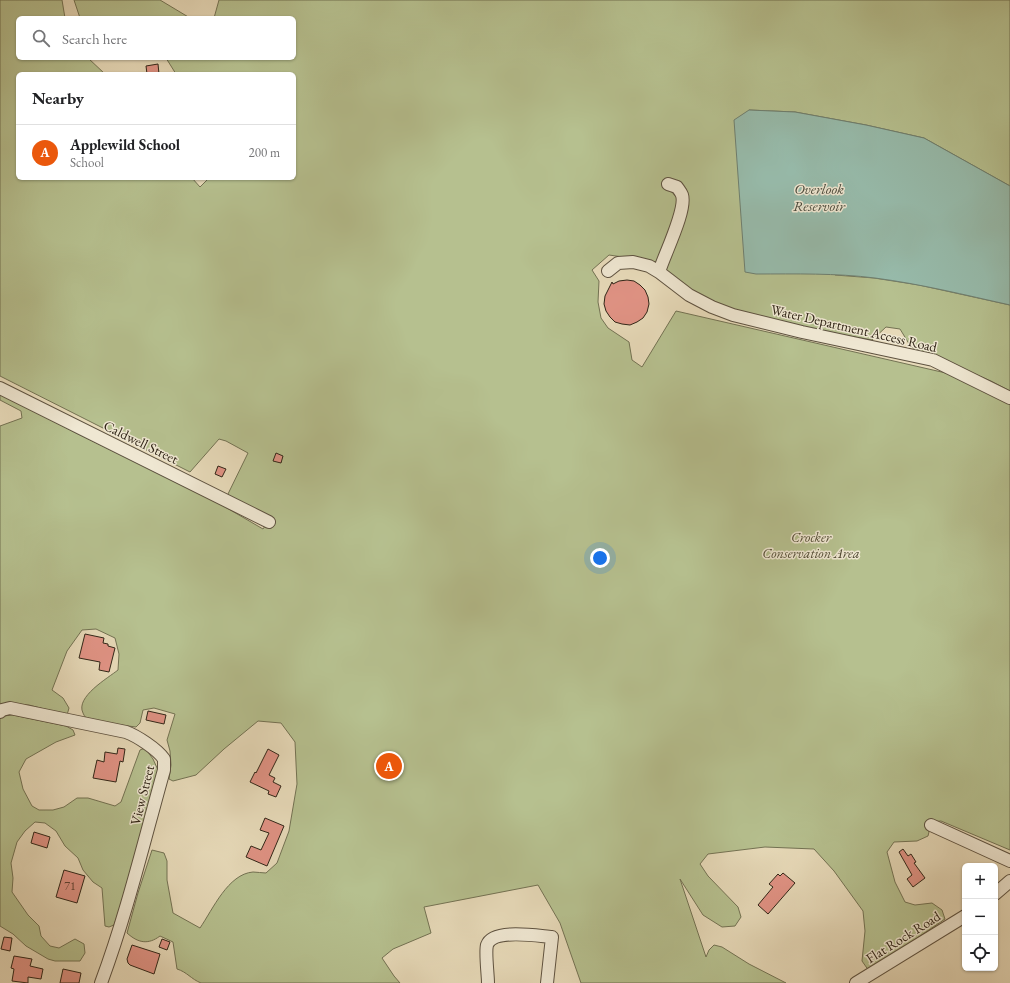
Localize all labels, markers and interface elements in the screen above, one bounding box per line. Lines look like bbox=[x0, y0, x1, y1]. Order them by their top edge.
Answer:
search box bbox=[16, 16, 296, 60]
icon: search bbox=[30, 27, 52, 49]
text: Search here bbox=[62, 29, 127, 48]
text: Nearby bbox=[32, 87, 84, 109]
text: Applewild School bbox=[70, 135, 180, 154]
text: A bbox=[40, 144, 50, 161]
text: 200 m bbox=[249, 144, 280, 161]
text: School bbox=[70, 154, 104, 171]
water label: Overlook Reservoir bbox=[793, 179, 846, 215]
street label: Water Department Access Road bbox=[769, 300, 940, 356]
street label: Caldwell Street bbox=[101, 416, 182, 468]
park label: Crocker Conservation Area bbox=[762, 528, 860, 562]
your location bbox=[590, 548, 610, 568]
pin: A bbox=[376, 751, 402, 781]
street label: View Street bbox=[126, 763, 158, 827]
map controls bbox=[962, 863, 998, 971]
button: + bbox=[962, 863, 998, 899]
house number: 71 bbox=[64, 878, 76, 894]
button: − bbox=[962, 899, 998, 935]
street label: Flat Rock Road bbox=[862, 906, 944, 967]
button: locate bbox=[962, 935, 998, 971]

